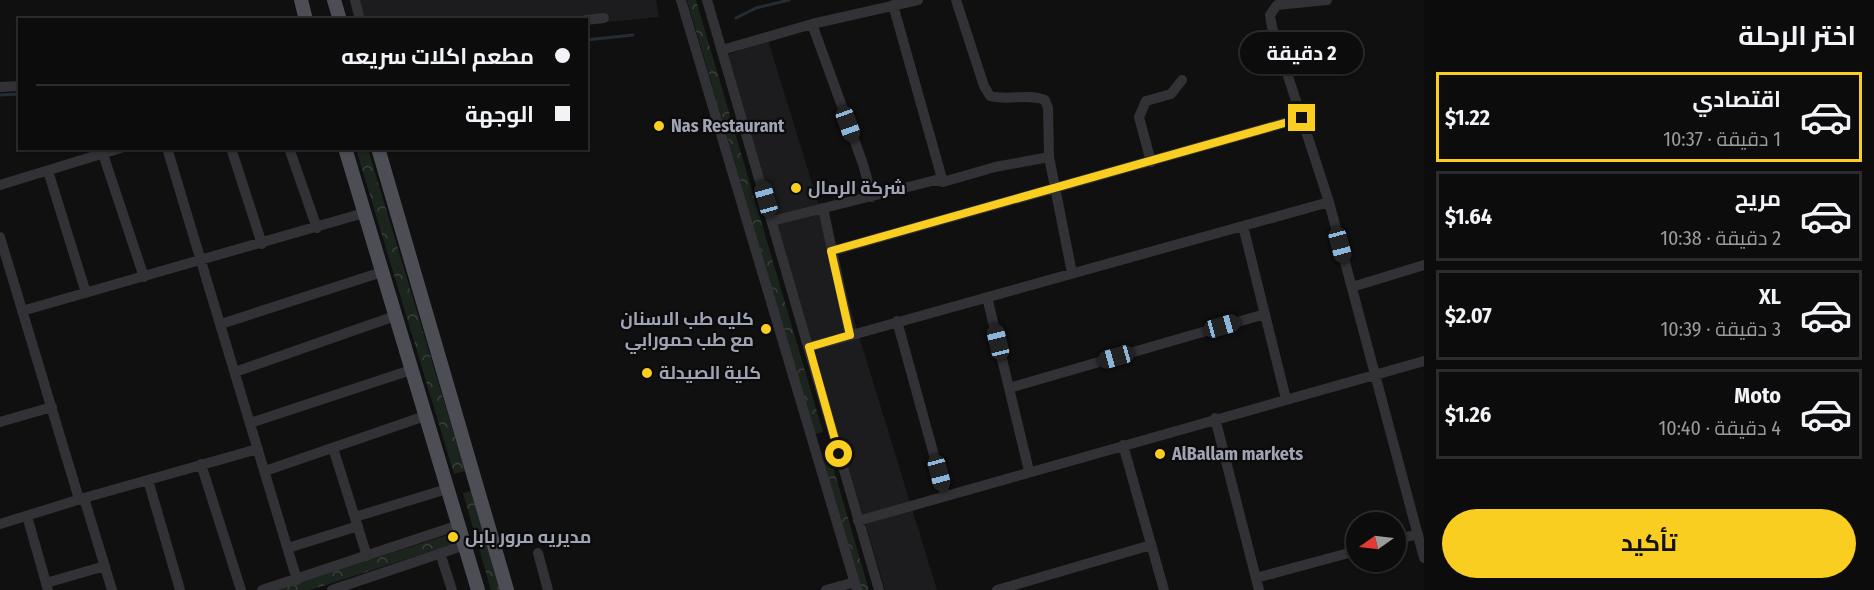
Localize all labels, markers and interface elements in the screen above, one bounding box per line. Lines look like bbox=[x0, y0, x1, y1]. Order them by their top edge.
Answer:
text: اختر الرحلة bbox=[1738, 20, 1856, 52]
callout: 2 دقيقة bbox=[1240, 31, 1364, 73]
text: 2 دقيقة bbox=[1267, 41, 1336, 65]
text: مطعم اكلات سريعه bbox=[341, 43, 534, 70]
text: اقتصادي bbox=[1692, 86, 1781, 113]
icon: car bbox=[1799, 90, 1853, 144]
text: الوجهة bbox=[465, 101, 534, 128]
car bbox=[833, 104, 863, 144]
route end bbox=[1288, 104, 1315, 131]
text: $1.22 bbox=[1445, 104, 1490, 131]
place label: Nas Restaurant bbox=[671, 115, 785, 137]
marker: Nas Restaurant bbox=[652, 119, 666, 133]
text: 1 دقيقة · 10:37 bbox=[1663, 127, 1781, 151]
place label: شركة الرمال bbox=[808, 177, 906, 199]
car bbox=[752, 179, 780, 219]
marker: شركة الرمال bbox=[789, 181, 803, 195]
text: مريح bbox=[1735, 185, 1781, 212]
icon: car bbox=[1799, 189, 1853, 243]
text: $1.64 bbox=[1445, 203, 1492, 230]
car bbox=[1327, 225, 1353, 265]
text: 2 دقيقة · 10:38 bbox=[1660, 226, 1781, 250]
text: XL bbox=[1759, 283, 1781, 310]
icon: car bbox=[1799, 288, 1853, 342]
text: $2.07 bbox=[1445, 302, 1492, 329]
place label: كليه طب الاسنان مع طب حمورابي bbox=[620, 308, 754, 355]
car bbox=[1202, 312, 1242, 340]
text: 3 دقيقة · 10:39 bbox=[1660, 317, 1781, 341]
marker: كليه طب الاسنان مع طب حمورابي bbox=[759, 322, 773, 336]
car bbox=[985, 322, 1011, 362]
car bbox=[1096, 343, 1136, 371]
place label: كلية الصيدلة bbox=[659, 362, 761, 384]
marker: كلية الصيدلة bbox=[640, 366, 654, 380]
text: Moto bbox=[1734, 382, 1781, 409]
icon: car bbox=[1799, 387, 1853, 441]
text: $1.26 bbox=[1445, 401, 1491, 428]
text: 4 دقيقة · 10:40 bbox=[1658, 416, 1781, 440]
route start bbox=[825, 440, 852, 467]
place label: AlBallam markets bbox=[1171, 443, 1303, 465]
marker: AlBallam markets bbox=[1153, 447, 1167, 461]
car bbox=[926, 453, 952, 493]
button: تأكيد bbox=[1442, 509, 1856, 578]
north arrow bbox=[1346, 512, 1406, 572]
map controls bbox=[1346, 512, 1406, 572]
place label: مديريه مرور بابل bbox=[465, 526, 591, 548]
marker: مديريه مرور بابل bbox=[446, 530, 460, 544]

